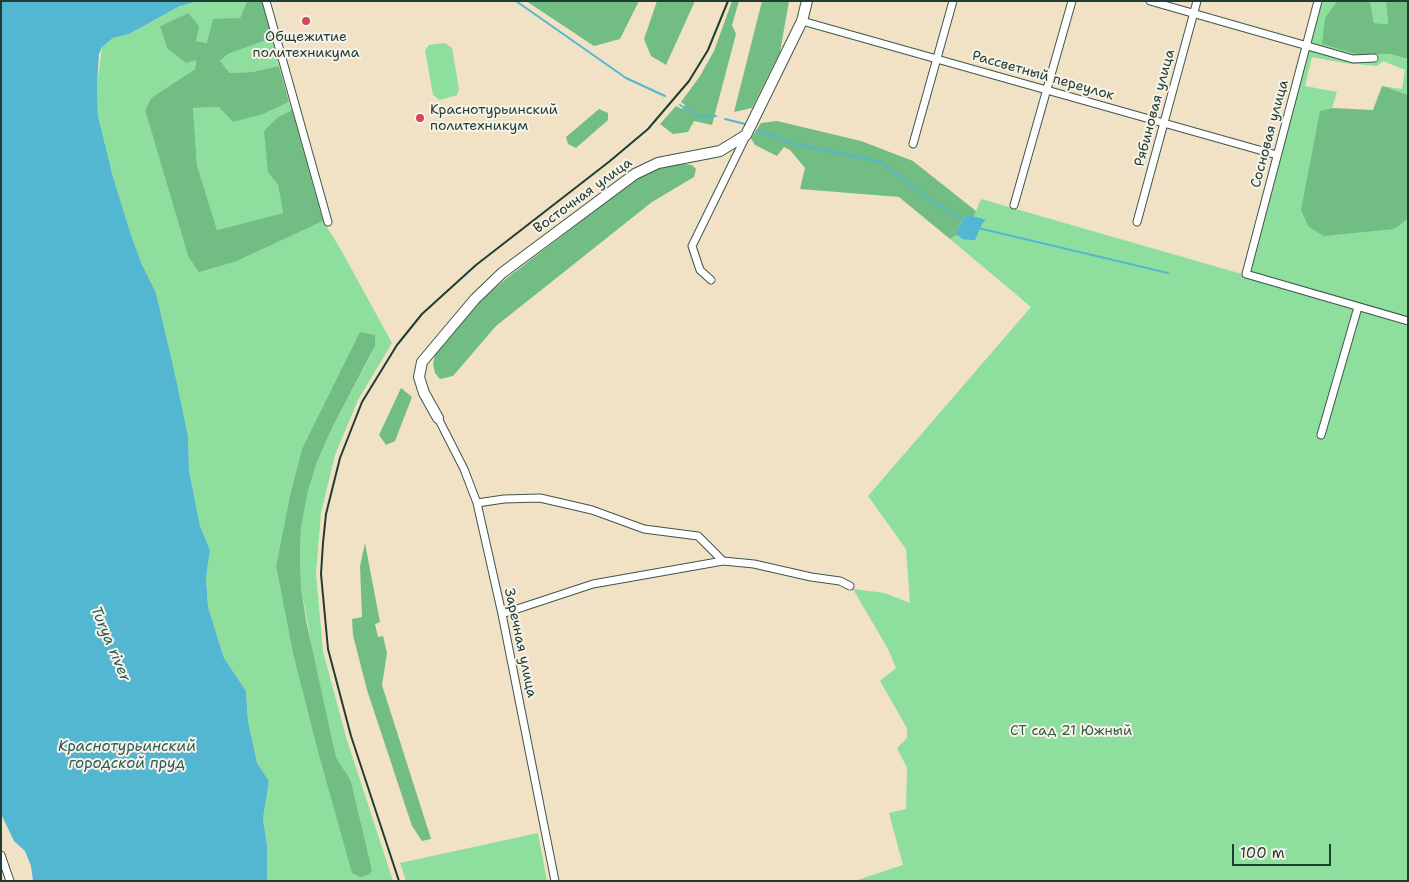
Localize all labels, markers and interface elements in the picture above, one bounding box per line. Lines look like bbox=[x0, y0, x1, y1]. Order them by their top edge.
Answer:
marker: Общежитие политехникума bbox=[300, 15, 312, 27]
place label: Общежитие политехникума bbox=[253, 29, 359, 62]
street label: Рассветный переулок bbox=[970, 48, 1116, 104]
street label: Рябиновая улица bbox=[1131, 48, 1179, 168]
street label: Сосновая улица bbox=[1248, 78, 1292, 190]
place label: Краснотурьинский политехникум bbox=[430, 102, 558, 134]
marker: Краснотурьинский политехникум bbox=[414, 112, 426, 124]
street label: Восточная улица bbox=[531, 155, 635, 237]
street label: Заречная улица bbox=[500, 587, 540, 699]
water label: Turya river bbox=[86, 604, 134, 684]
park label: СТ сад 21 Южный bbox=[1010, 723, 1132, 739]
water label: Краснотурьинский городской пруд bbox=[58, 738, 196, 773]
scale bar bbox=[1234, 834, 1333, 866]
text: 100 m bbox=[1240, 843, 1285, 863]

